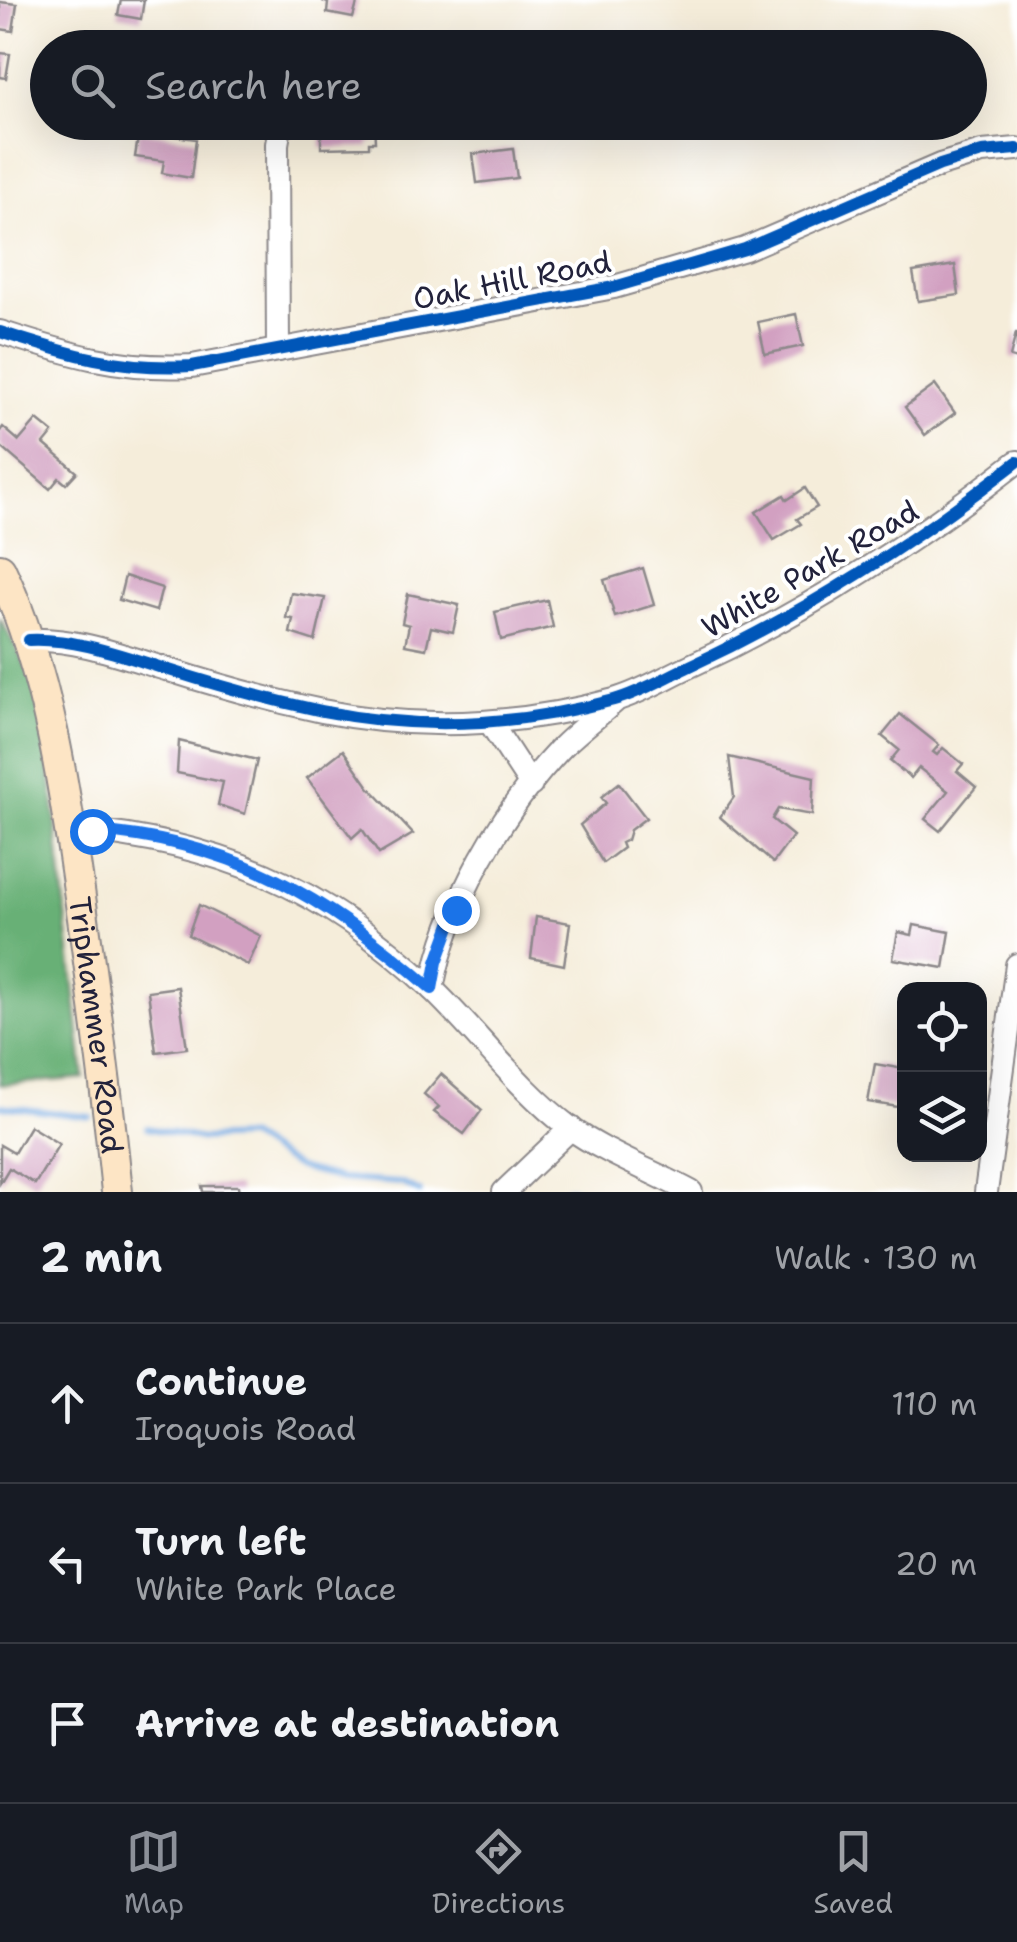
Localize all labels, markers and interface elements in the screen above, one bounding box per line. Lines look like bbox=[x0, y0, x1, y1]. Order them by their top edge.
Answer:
search box bbox=[30, 30, 987, 140]
icon: search bbox=[65, 58, 120, 113]
text: Search here bbox=[145, 60, 362, 111]
street label: Oak Hill Road bbox=[409, 241, 615, 319]
street label: White Park Road bbox=[694, 490, 926, 648]
route start bbox=[70, 809, 116, 855]
route end bbox=[434, 888, 480, 934]
street label: Triphammer Road bbox=[60, 894, 133, 1156]
map controls bbox=[897, 982, 987, 1162]
button: locate bbox=[897, 982, 987, 1072]
button: layers bbox=[897, 1072, 987, 1162]
text: 2 min bbox=[40, 1229, 162, 1285]
text: Walk · 130 m bbox=[774, 1236, 977, 1279]
text: Continue bbox=[135, 1356, 307, 1407]
icon: ahead bbox=[40, 1376, 95, 1431]
text: 110 m bbox=[891, 1382, 977, 1425]
text: Iroquois Road bbox=[135, 1407, 356, 1450]
text: Turn left bbox=[135, 1516, 307, 1567]
icon: left bbox=[40, 1536, 95, 1591]
text: 20 m bbox=[895, 1542, 977, 1585]
text: White Park Place bbox=[135, 1567, 397, 1610]
icon: arrive bbox=[40, 1696, 95, 1751]
text: Arrive at destination bbox=[135, 1698, 559, 1749]
tab: Map bbox=[124, 1824, 184, 1922]
tab: Directions bbox=[432, 1824, 565, 1922]
tab: Saved bbox=[813, 1824, 893, 1922]

